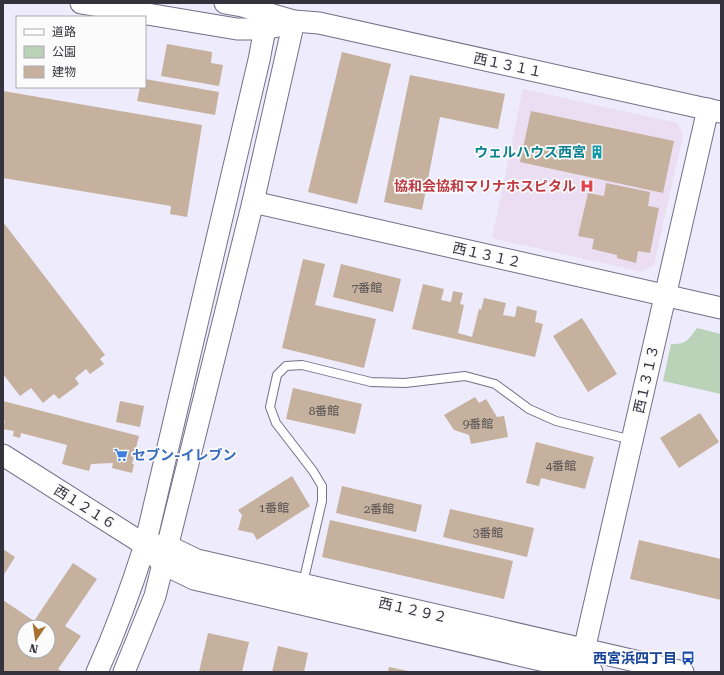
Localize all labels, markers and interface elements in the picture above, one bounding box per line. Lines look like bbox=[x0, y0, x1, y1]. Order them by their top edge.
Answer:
legend bbox=[16, 16, 146, 88]
text: 道路 bbox=[52, 25, 76, 39]
text: 公園 bbox=[52, 45, 76, 59]
street label: 西１３１１ bbox=[472, 50, 544, 80]
text: 建物 bbox=[52, 65, 76, 79]
place label: ウェルハウス西宮 bbox=[474, 144, 586, 160]
building icon: ウェルハウス西宮 bbox=[589, 144, 605, 160]
place label: 協和会協和マリナホスピタル bbox=[394, 178, 576, 194]
hospital icon: 協和会協和マリナホスピタル bbox=[579, 178, 595, 194]
street label: 西１３１２ bbox=[451, 239, 523, 271]
house number: 7番館 bbox=[352, 281, 382, 295]
street label: 西１３１３ bbox=[630, 343, 662, 415]
house number: 8番館 bbox=[309, 404, 339, 418]
house number: 9番館 bbox=[463, 417, 493, 431]
supermarket icon: セブン-イレブン bbox=[113, 447, 129, 463]
place label: セブン-イレブン bbox=[132, 447, 237, 463]
house number: 4番館 bbox=[546, 459, 576, 473]
street label: 西１２１６ bbox=[51, 482, 119, 532]
house number: 1番館 bbox=[259, 501, 289, 515]
house number: 2番館 bbox=[364, 502, 394, 516]
house number: 3番館 bbox=[473, 526, 503, 540]
street label: 西１２９２ bbox=[377, 594, 449, 626]
north arrow bbox=[16, 619, 56, 659]
text: N bbox=[28, 641, 39, 656]
place label: 西宮浜四丁目 bbox=[593, 650, 677, 666]
bus stop icon: 西宮浜四丁目 bbox=[680, 650, 696, 666]

